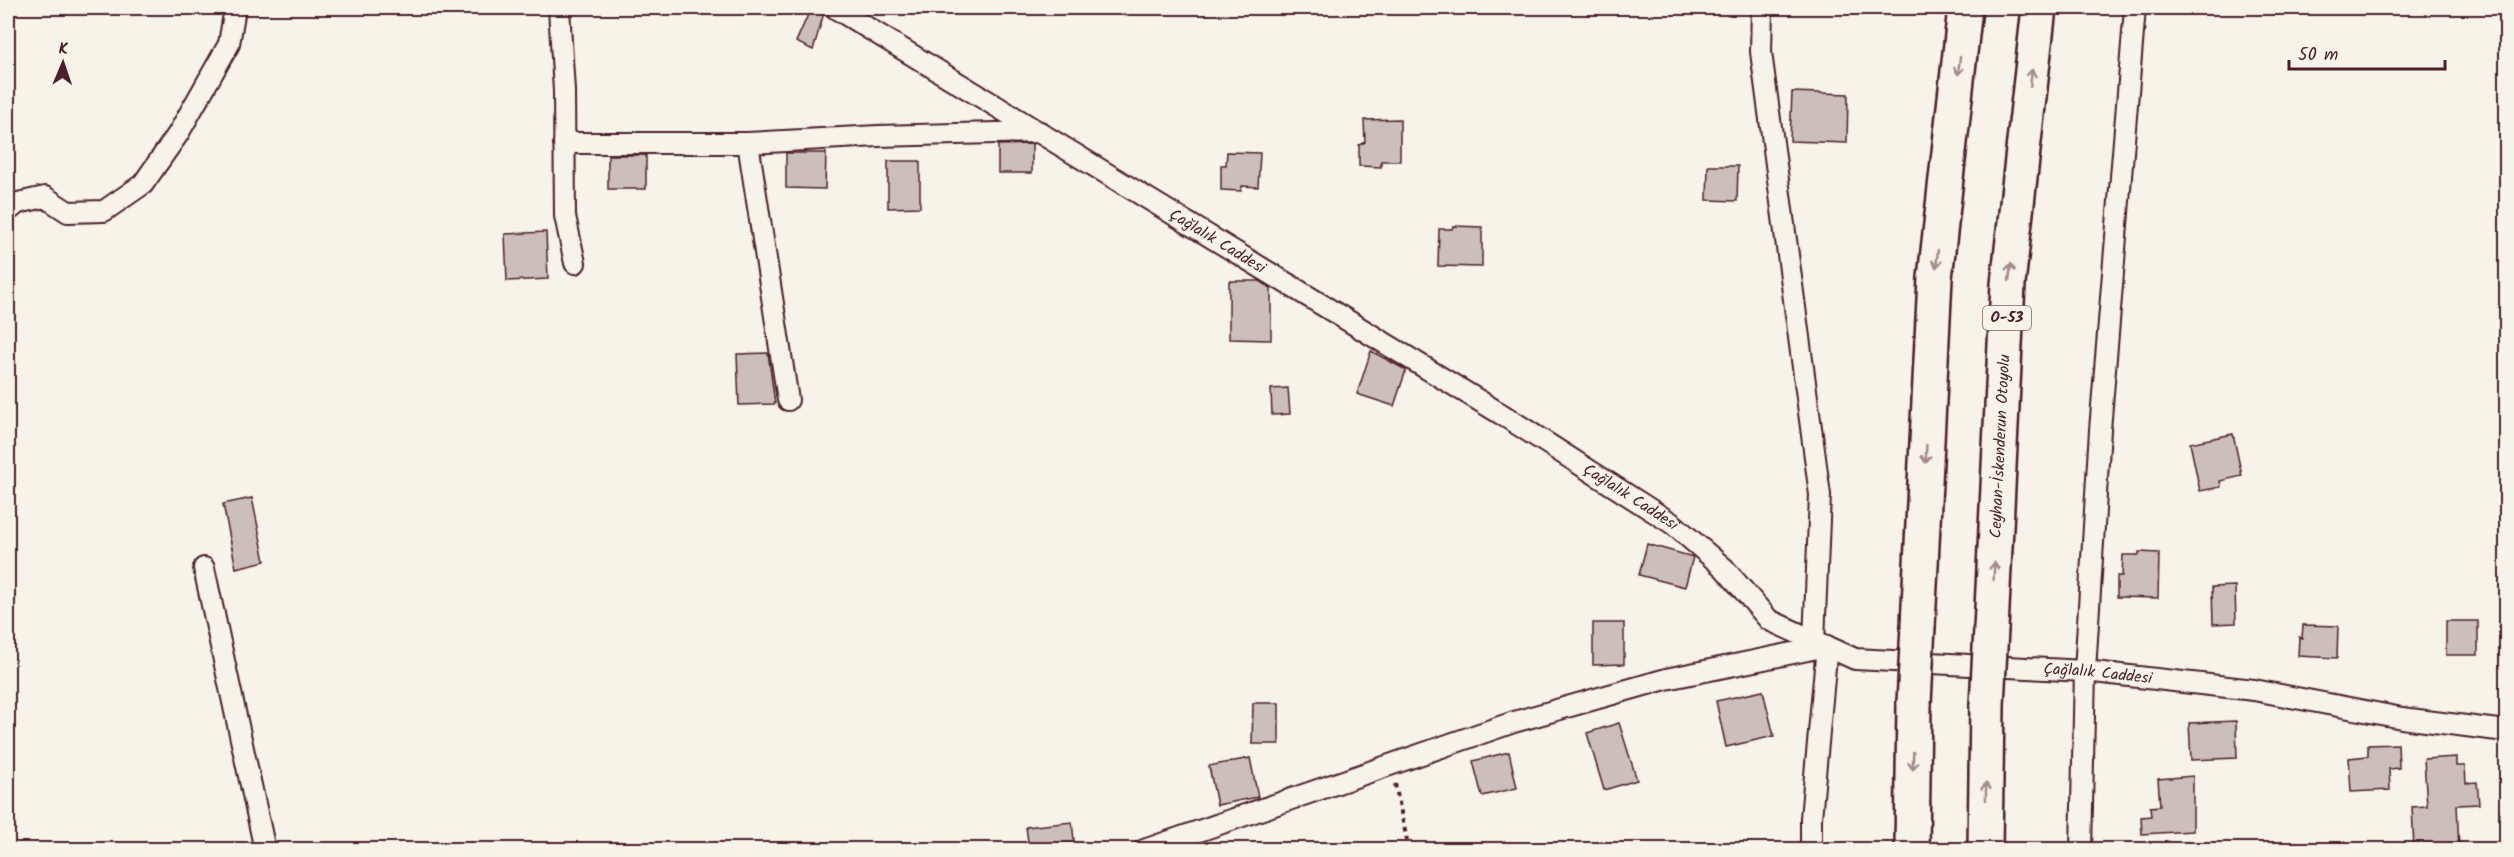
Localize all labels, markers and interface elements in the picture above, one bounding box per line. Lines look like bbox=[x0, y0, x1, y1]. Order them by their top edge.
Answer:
north arrow bbox=[33, 33, 93, 93]
scale bar bbox=[2289, 33, 2445, 71]
text: K bbox=[58, 37, 69, 62]
text: 50 m bbox=[2298, 41, 2338, 70]
one-way arrow bbox=[1953, 55, 1964, 75]
one-way arrow bbox=[2026, 68, 2037, 88]
street label: Çağlalık Caddesi bbox=[1164, 202, 1272, 281]
one-way arrow bbox=[1932, 249, 1943, 269]
one-way arrow bbox=[2004, 262, 2015, 282]
road number: O-53 bbox=[1983, 306, 2031, 330]
street label: Ceyhan-İskenderun Otoyolu bbox=[1983, 353, 2017, 539]
one-way arrow bbox=[1921, 444, 1932, 464]
street label: Çağlalık Caddesi bbox=[1578, 457, 1685, 537]
one-way arrow bbox=[1988, 562, 1999, 582]
street label: Çağlalık Caddesi bbox=[2043, 656, 2155, 691]
one-way arrow bbox=[1907, 751, 1919, 771]
one-way arrow bbox=[1980, 782, 1992, 802]

